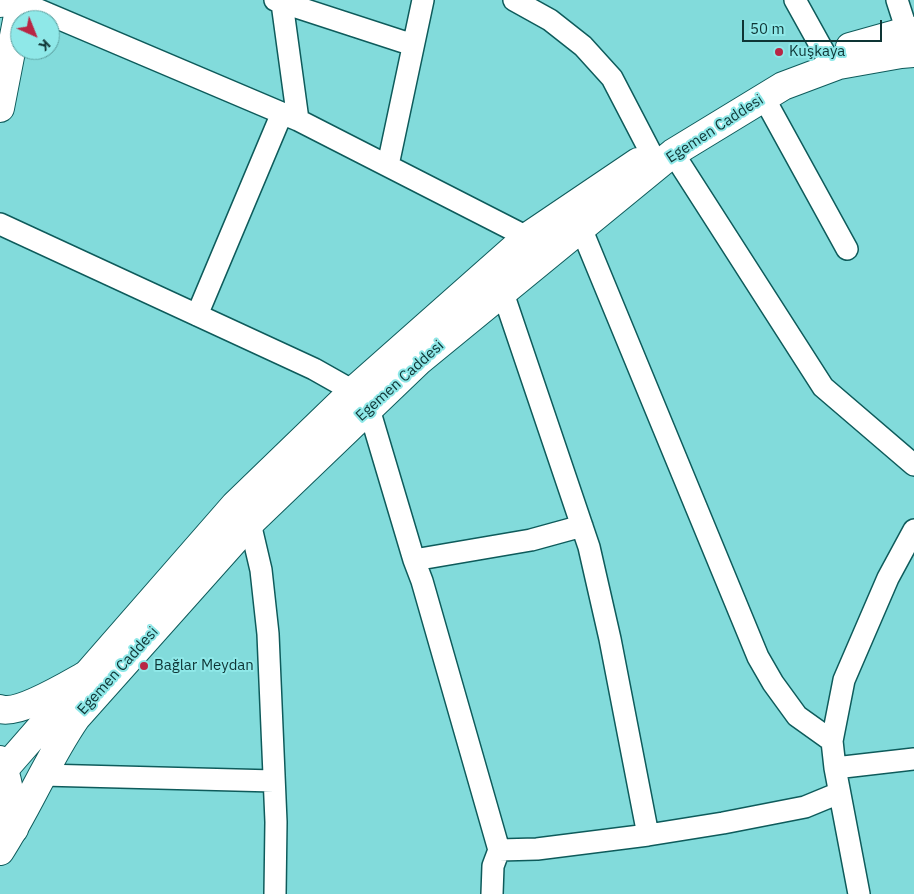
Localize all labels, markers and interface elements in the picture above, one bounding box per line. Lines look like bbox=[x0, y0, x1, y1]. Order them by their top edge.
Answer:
north arrow bbox=[10, 10, 60, 60]
scale bar bbox=[744, 10, 884, 42]
text: 50 m bbox=[750, 19, 785, 38]
text: K bbox=[35, 35, 54, 55]
place label: Kuşkaya bbox=[789, 43, 845, 61]
marker: Kuşkaya bbox=[773, 46, 785, 58]
street label: Egemen Caddesi bbox=[663, 91, 767, 167]
street label: Egemen Caddesi bbox=[352, 337, 448, 425]
street label: Egemen Caddesi bbox=[74, 623, 162, 719]
place label: Bağlar Meydan bbox=[154, 657, 254, 675]
marker: Bağlar Meydan bbox=[138, 660, 150, 672]

